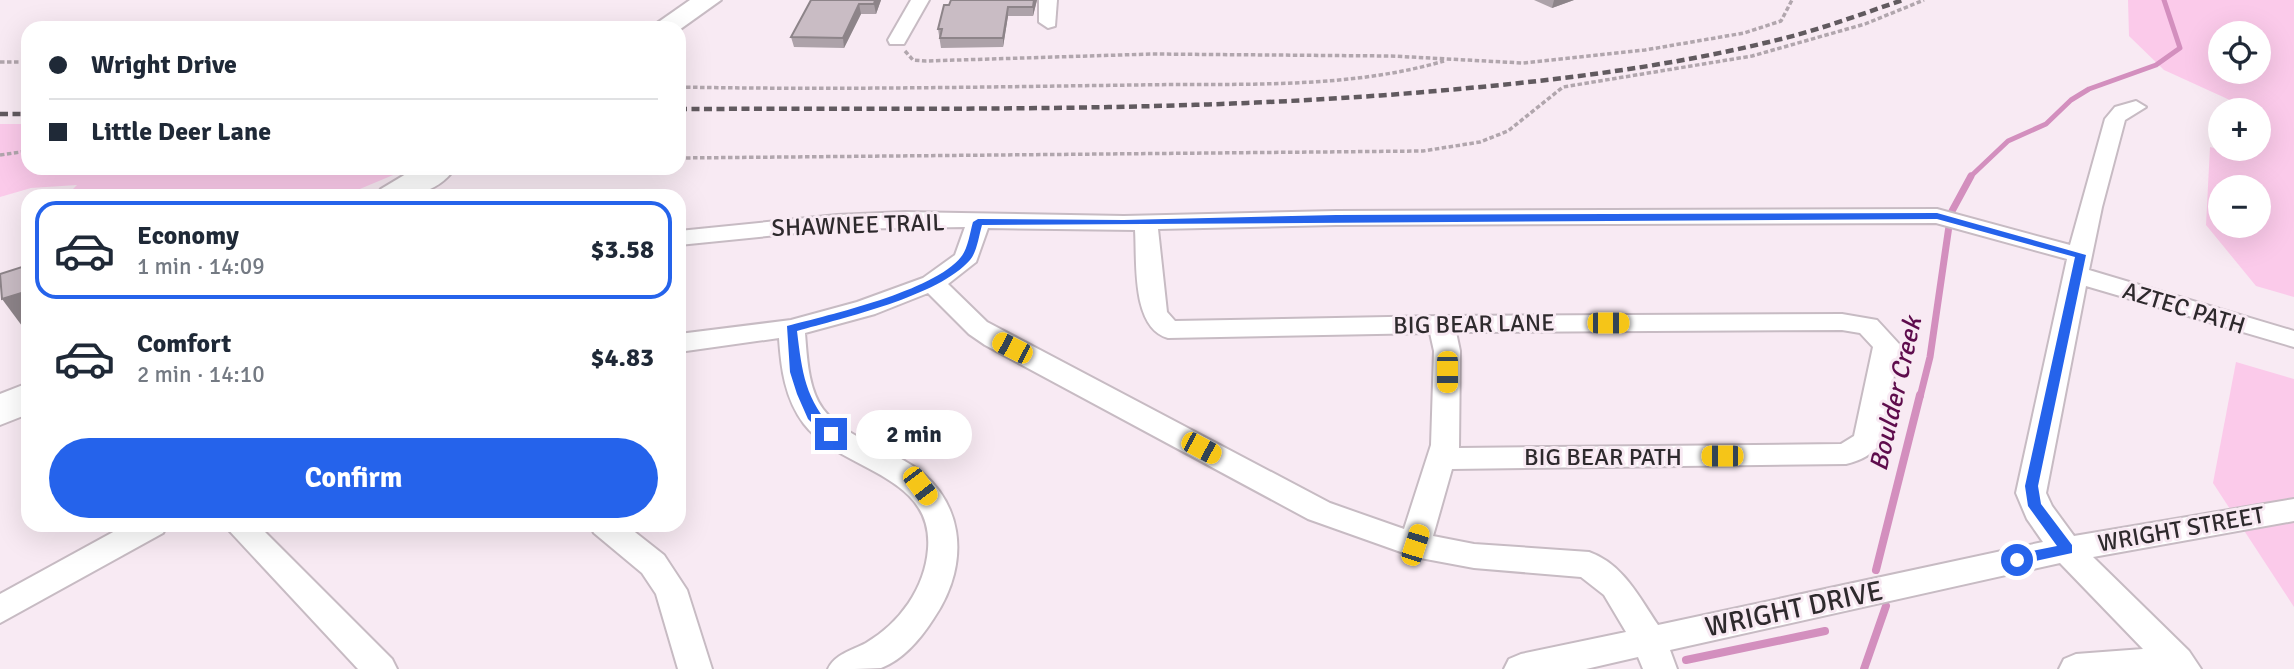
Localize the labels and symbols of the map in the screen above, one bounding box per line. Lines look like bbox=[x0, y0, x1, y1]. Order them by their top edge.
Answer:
street label: SHAWNEE TRAIL bbox=[771, 207, 945, 243]
street label: AZTEC PATH bbox=[2119, 275, 2249, 341]
street label: BIG BEAR LANE bbox=[1393, 308, 1555, 340]
water label: Boulder Creek bbox=[1863, 312, 1930, 474]
car bbox=[1588, 313, 1630, 334]
car bbox=[989, 329, 1036, 367]
car bbox=[1437, 351, 1458, 393]
callout: 2 min bbox=[856, 410, 971, 458]
route end bbox=[815, 418, 847, 450]
car bbox=[1178, 429, 1225, 467]
street label: BIG BEAR PATH bbox=[1524, 442, 1682, 472]
car bbox=[1702, 446, 1744, 467]
car bbox=[899, 463, 942, 509]
street label: WRIGHT STREET bbox=[2095, 500, 2267, 558]
car bbox=[1399, 522, 1432, 568]
route start bbox=[2001, 544, 2033, 576]
street label: WRIGHT DRIVE bbox=[1702, 574, 1886, 644]

